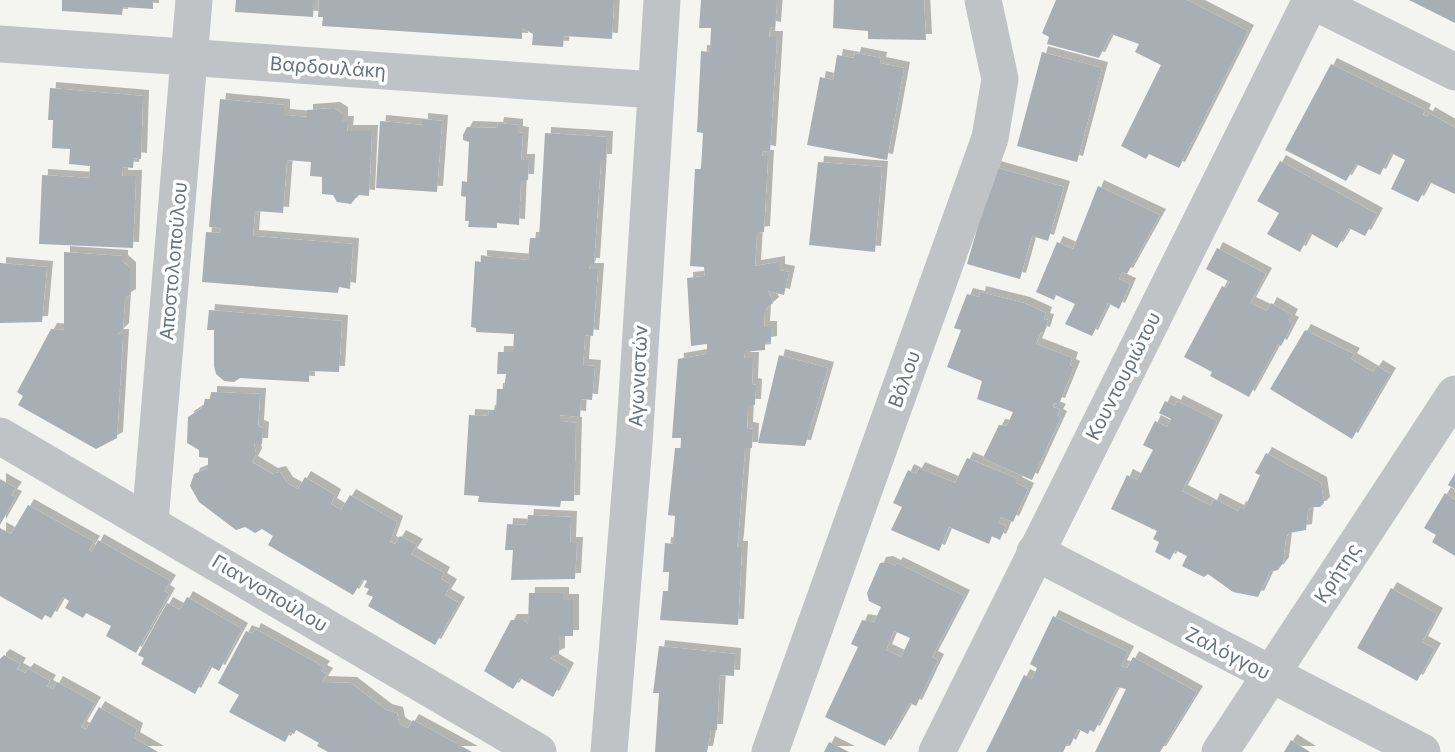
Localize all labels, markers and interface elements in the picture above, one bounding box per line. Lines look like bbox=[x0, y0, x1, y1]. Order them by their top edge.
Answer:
street label: Βαρδουλάκη bbox=[269, 52, 387, 83]
street label: Αποστολοπούλου bbox=[155, 181, 192, 341]
street label: Κουντουριώτου bbox=[1081, 308, 1166, 444]
street label: Αγωνιστών bbox=[624, 325, 653, 428]
street label: Βόλου bbox=[884, 348, 925, 411]
street label: Κρήτης bbox=[1310, 539, 1365, 608]
street label: Γιαννοπούλου bbox=[208, 550, 332, 637]
street label: Ζαλόγγου bbox=[1182, 622, 1274, 685]

